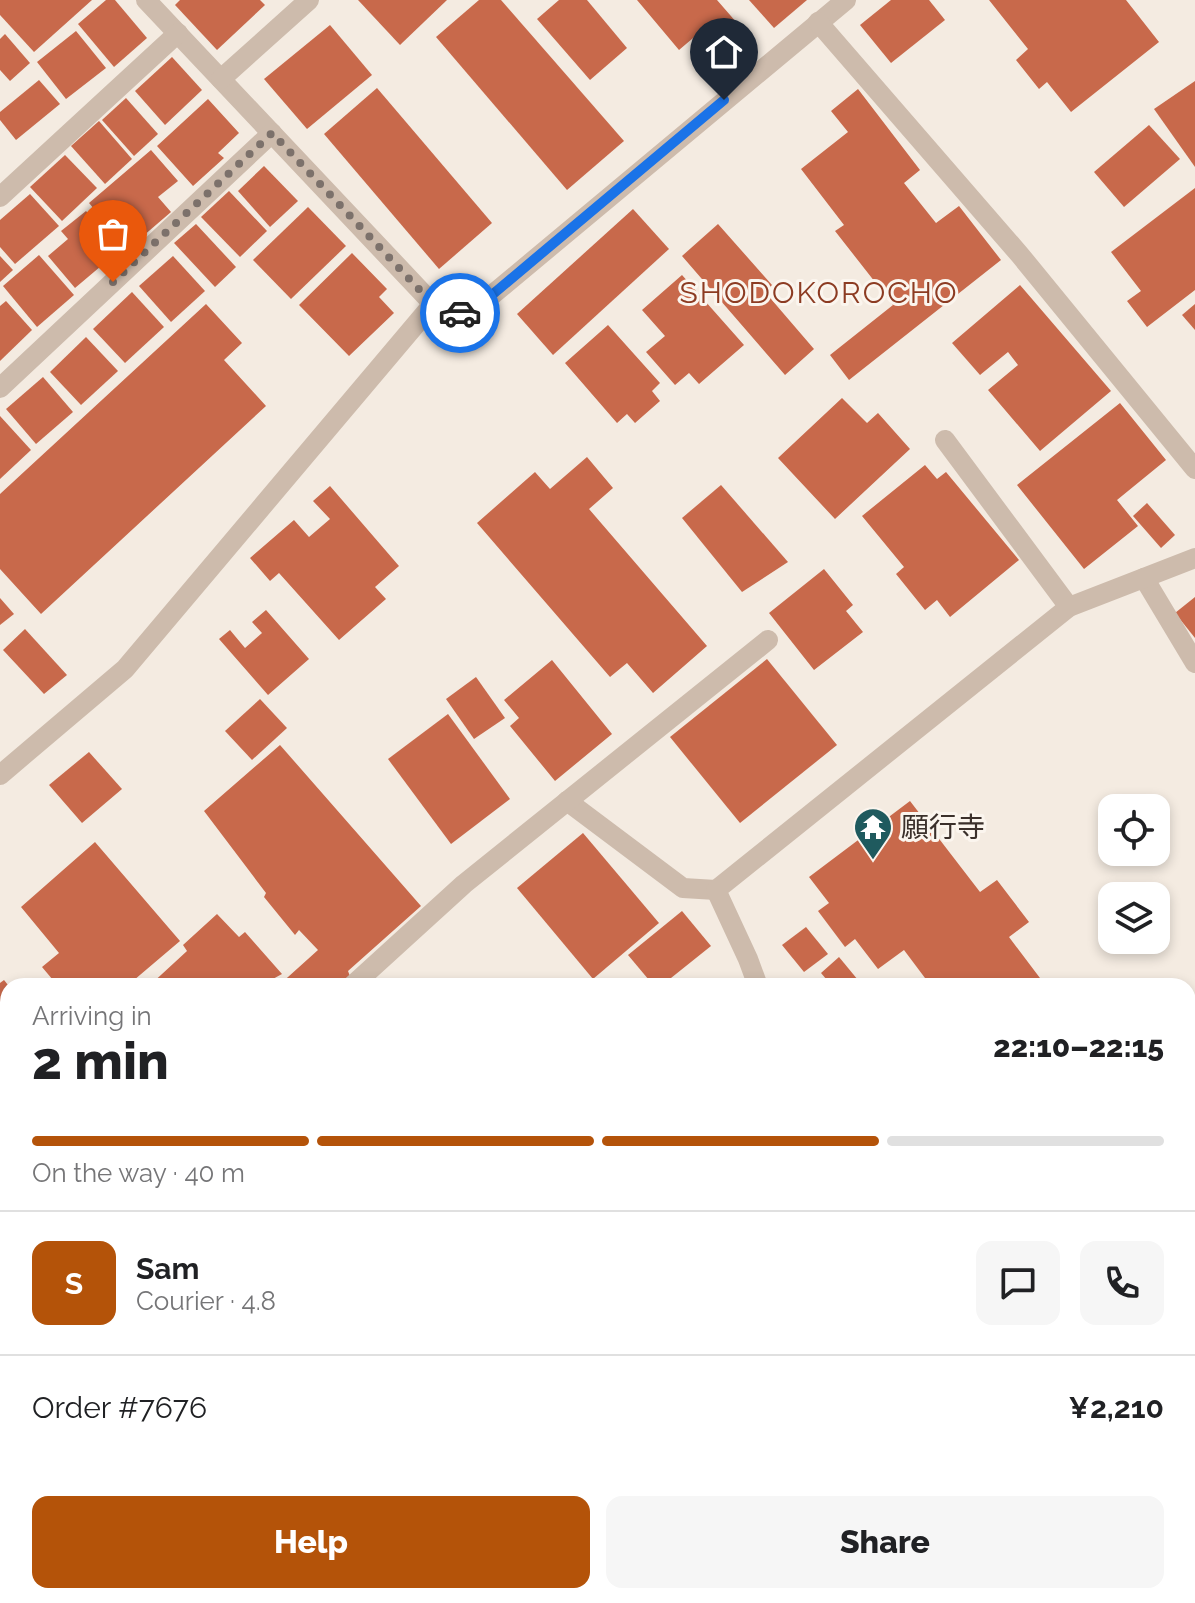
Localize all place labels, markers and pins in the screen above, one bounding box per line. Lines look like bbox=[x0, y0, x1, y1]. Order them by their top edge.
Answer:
pin bbox=[690, 18, 758, 100]
pin bbox=[79, 200, 147, 282]
temple icon: 願行寺 bbox=[852, 806, 894, 861]
place label: 願行寺 bbox=[901, 811, 985, 844]

